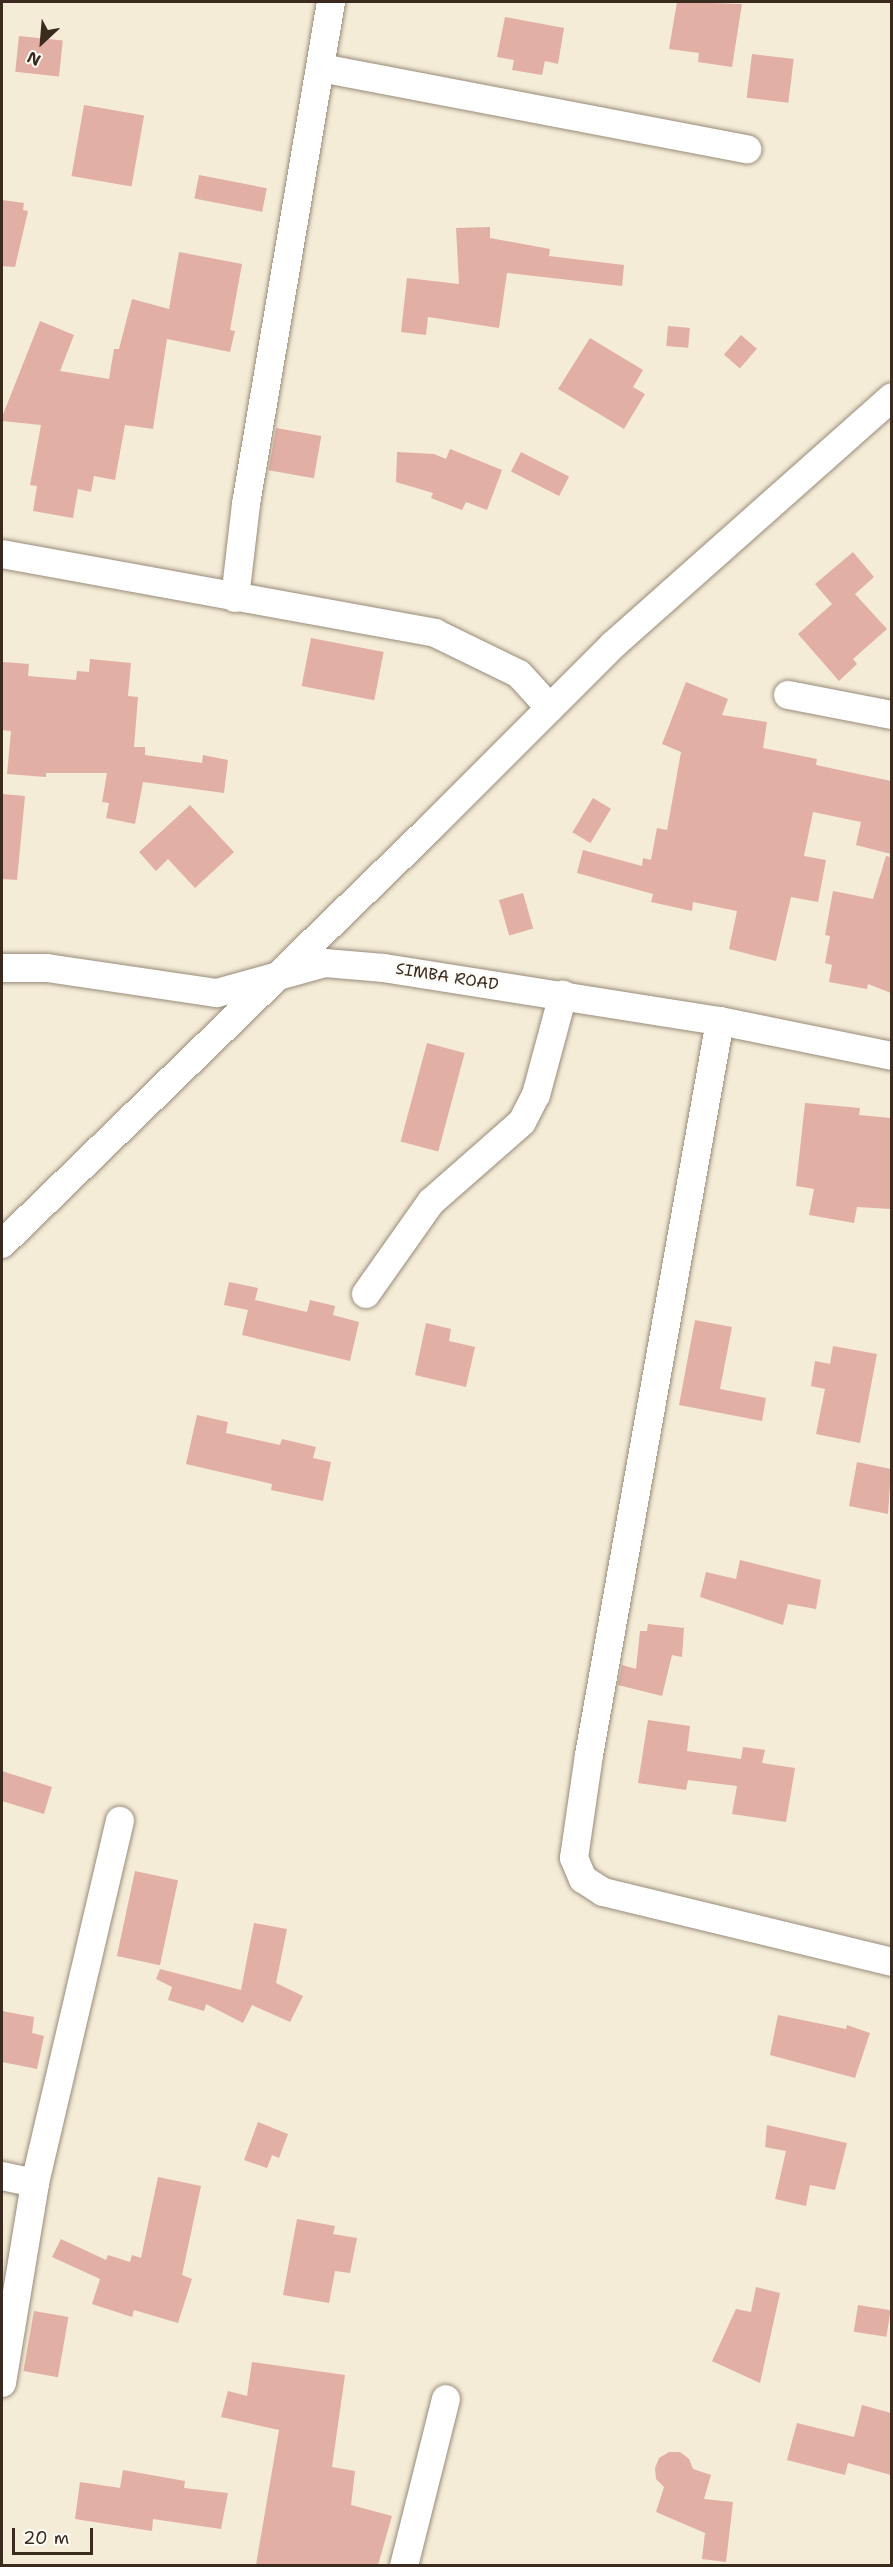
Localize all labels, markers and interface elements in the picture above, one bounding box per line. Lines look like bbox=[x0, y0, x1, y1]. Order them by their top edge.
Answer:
north arrow bbox=[12, 12, 72, 72]
text: N bbox=[24, 46, 44, 71]
street label: SIMBA ROAD bbox=[394, 959, 500, 995]
scale bar bbox=[15, 2516, 96, 2554]
text: 20 m bbox=[23, 2526, 69, 2550]

